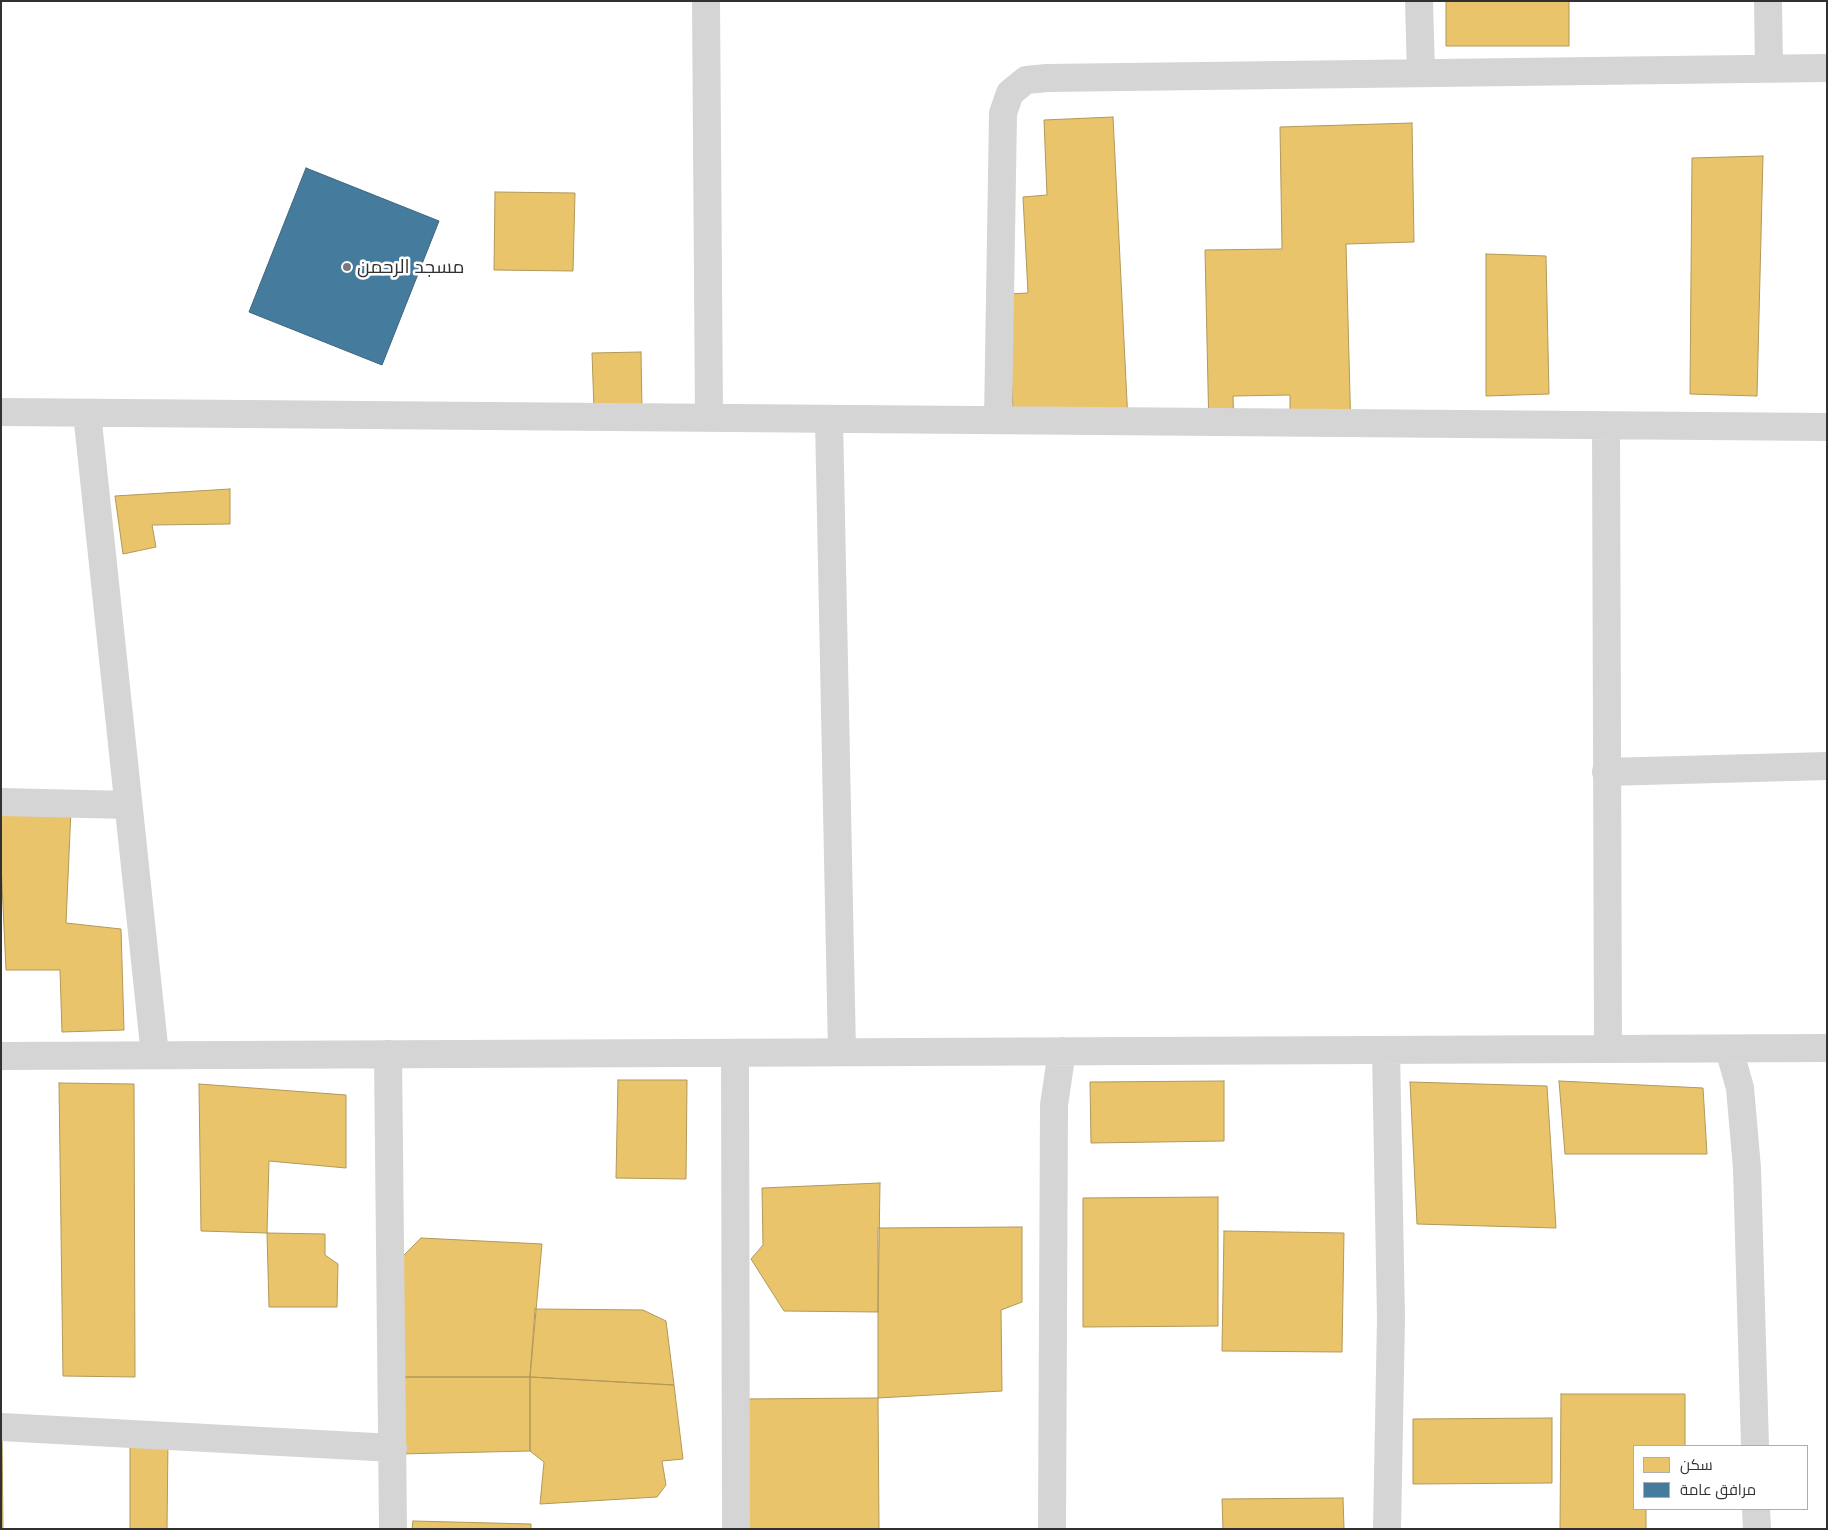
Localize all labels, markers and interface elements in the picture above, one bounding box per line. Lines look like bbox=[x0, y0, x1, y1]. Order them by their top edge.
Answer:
place label: مسجد الرحمن bbox=[357, 256, 465, 278]
marker: مسجد الرحمن bbox=[341, 261, 353, 273]
legend bbox=[1633, 1445, 1808, 1510]
text: سكن bbox=[1680, 1456, 1713, 1474]
text: مرافق عامة bbox=[1680, 1481, 1756, 1499]

